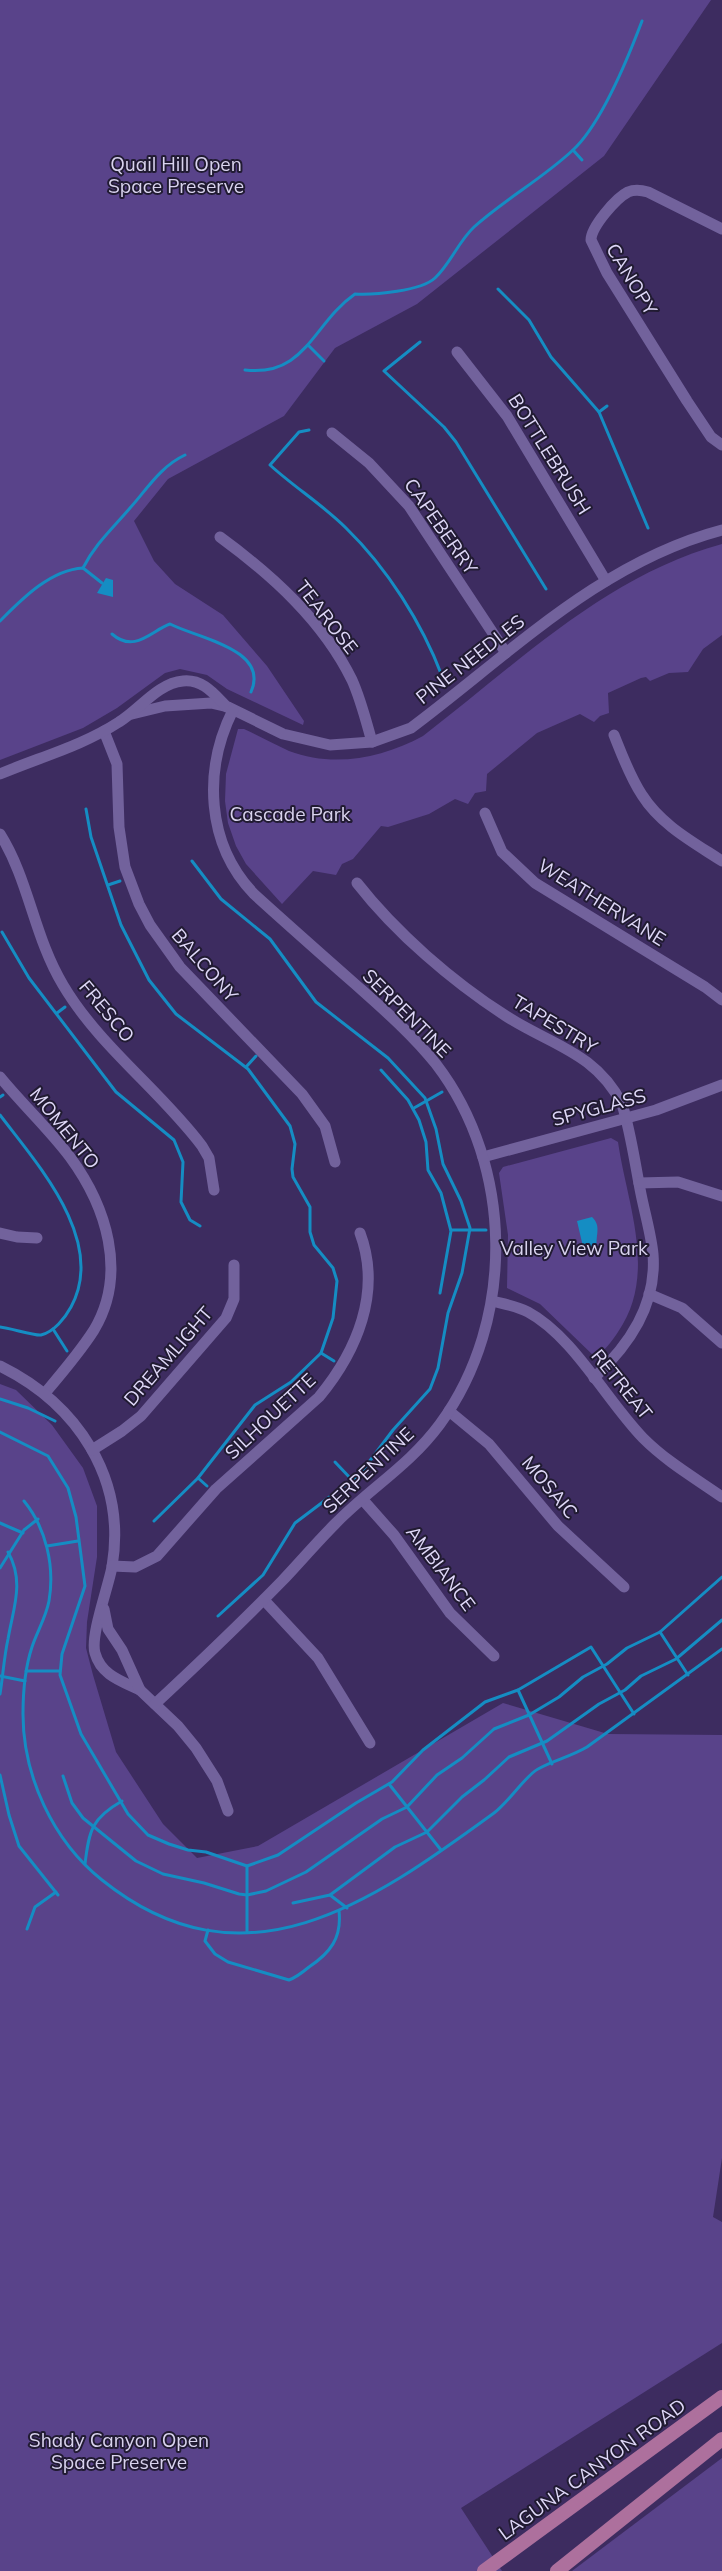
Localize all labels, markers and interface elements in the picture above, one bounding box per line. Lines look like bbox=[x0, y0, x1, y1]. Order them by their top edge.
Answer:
park label: Quail Hill Open Space Preserve bbox=[108, 152, 244, 198]
street label: CANOPY bbox=[601, 239, 663, 320]
street label: BOTTLEBRUSH bbox=[503, 389, 597, 519]
street label: CAPEBERRY bbox=[399, 473, 483, 579]
street label: TEAROSE bbox=[291, 575, 363, 659]
street label: PINE NEEDLES bbox=[411, 609, 529, 709]
park label: Cascade Park bbox=[230, 802, 351, 826]
street label: WEATHERVANE bbox=[534, 853, 670, 951]
street label: BALCONY bbox=[167, 923, 244, 1007]
street label: SERPENTINE bbox=[358, 964, 456, 1062]
street label: FRESCO bbox=[74, 975, 140, 1047]
street label: TAPESTRY bbox=[508, 989, 602, 1059]
street label: MOMENTO bbox=[25, 1082, 105, 1174]
street label: SPYGLASS bbox=[549, 1083, 649, 1131]
park label: Valley View Park bbox=[500, 1236, 648, 1260]
street label: DREAMLIGHT bbox=[118, 1301, 218, 1411]
street label: RETREAT bbox=[586, 1344, 658, 1424]
street label: SILHOUETTE bbox=[220, 1368, 320, 1464]
street label: SERPENTINE bbox=[318, 1422, 418, 1518]
street label: MOSAIC bbox=[517, 1451, 583, 1523]
street label: AMBIANCE bbox=[401, 1521, 481, 1615]
street label: LAGUNA CANYON ROAD bbox=[494, 2393, 690, 2545]
park label: Shady Canyon Open Space Preserve bbox=[29, 2428, 209, 2474]

